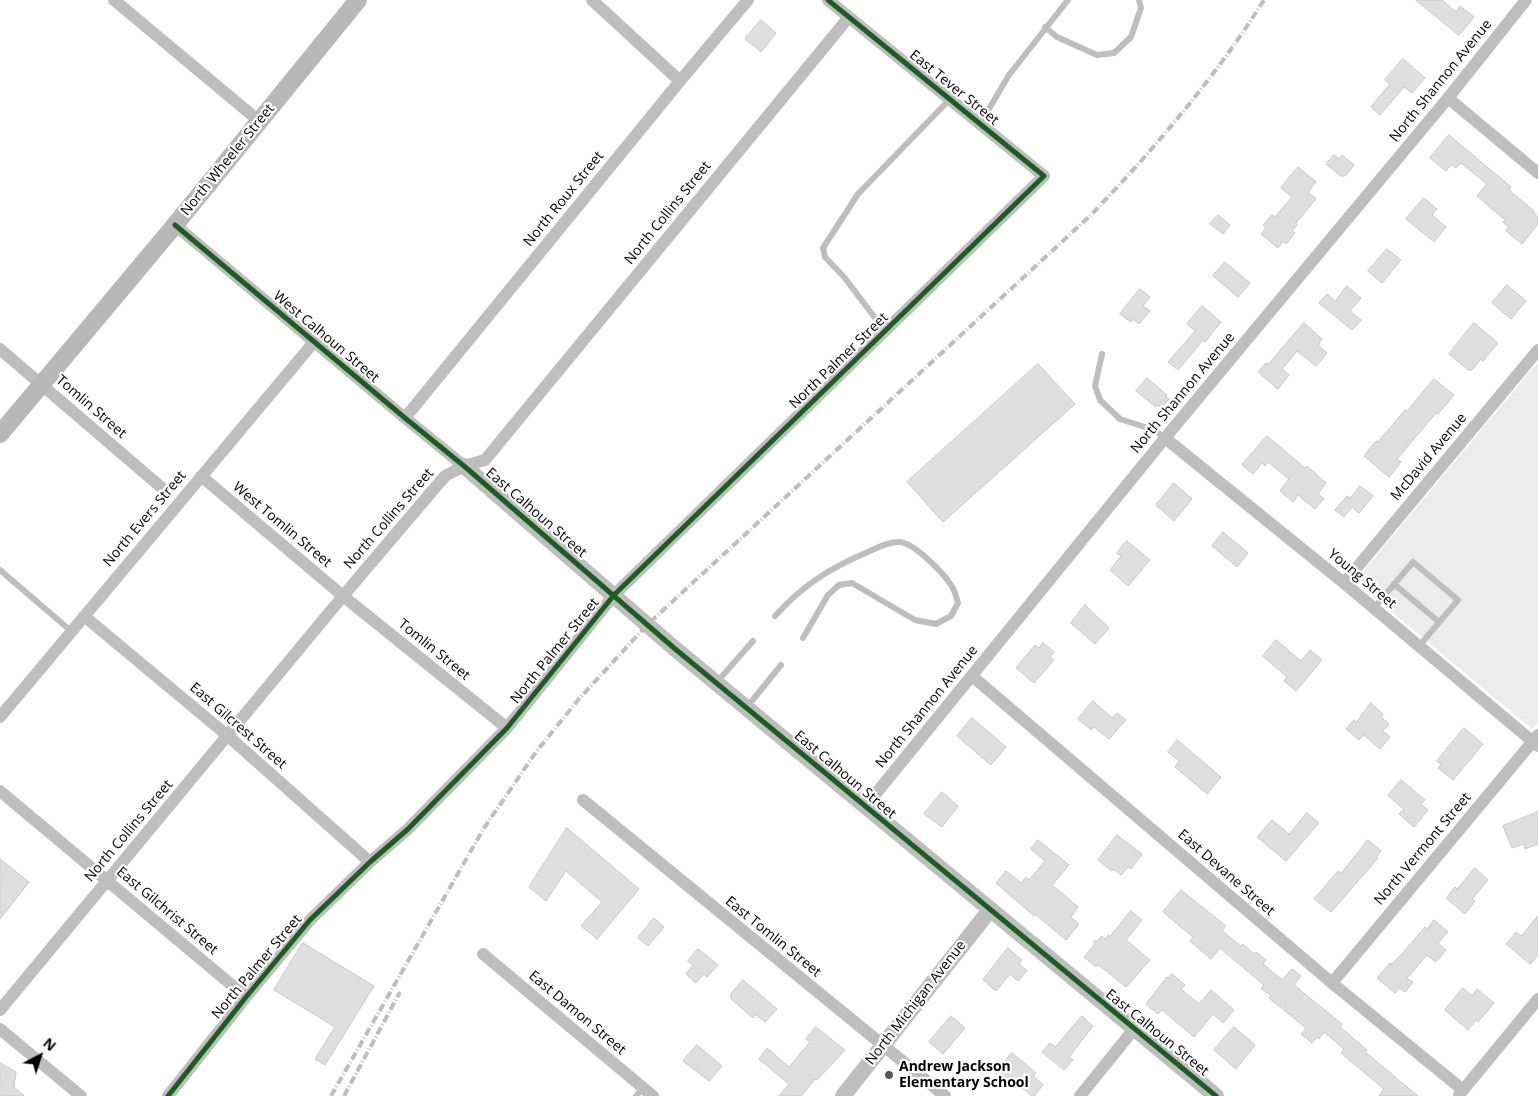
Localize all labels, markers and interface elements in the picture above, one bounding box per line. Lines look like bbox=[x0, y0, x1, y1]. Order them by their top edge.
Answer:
street label: North Shannon Avenue bbox=[1386, 16, 1496, 146]
street label: East Tever Street bbox=[906, 47, 1002, 129]
street label: North Wheeler Street bbox=[178, 101, 278, 219]
street label: North Roux Street bbox=[520, 148, 608, 250]
street label: North Collins Street bbox=[621, 158, 715, 268]
street label: West Calhoun Street bbox=[270, 288, 382, 386]
street label: North Palmer Street bbox=[786, 309, 892, 413]
street label: North Shannon Avenue bbox=[1128, 329, 1238, 457]
street label: Tomlin Street bbox=[52, 372, 130, 442]
street label: McDavid Avenue bbox=[1388, 410, 1470, 504]
street label: North Collins Street bbox=[341, 465, 437, 573]
street label: East Calhoun Street bbox=[482, 465, 590, 561]
street label: North Evers Street bbox=[100, 468, 190, 570]
street label: West Tomlin Street bbox=[229, 479, 335, 571]
street label: Young Street bbox=[1325, 546, 1399, 612]
street label: North Palmer Street bbox=[507, 595, 603, 707]
street label: Tomlin Street bbox=[395, 616, 473, 684]
street label: North Shannon Avenue bbox=[872, 642, 982, 772]
street label: East Gilcrest Street bbox=[186, 679, 290, 773]
street label: East Calhoun Street bbox=[791, 727, 899, 823]
street label: North Collins Street bbox=[82, 777, 176, 885]
street label: North Vermont Street bbox=[1371, 789, 1475, 909]
street label: East Devane Street bbox=[1174, 826, 1278, 920]
street label: East Gilchrist Street bbox=[113, 864, 221, 958]
street label: East Tomlin Street bbox=[722, 893, 824, 981]
street label: North Palmer Street bbox=[208, 911, 306, 1023]
street label: North Michigan Avenue bbox=[862, 937, 970, 1069]
street label: East Damon Street bbox=[525, 968, 629, 1058]
street label: East Calhoun Street bbox=[1102, 986, 1212, 1080]
north arrow bbox=[15, 1031, 65, 1081]
text: N bbox=[39, 1033, 60, 1055]
place label: Andrew Jackson Elementary School bbox=[899, 1059, 1029, 1092]
marker: Andrew Jackson Elementary School bbox=[883, 1069, 895, 1081]

